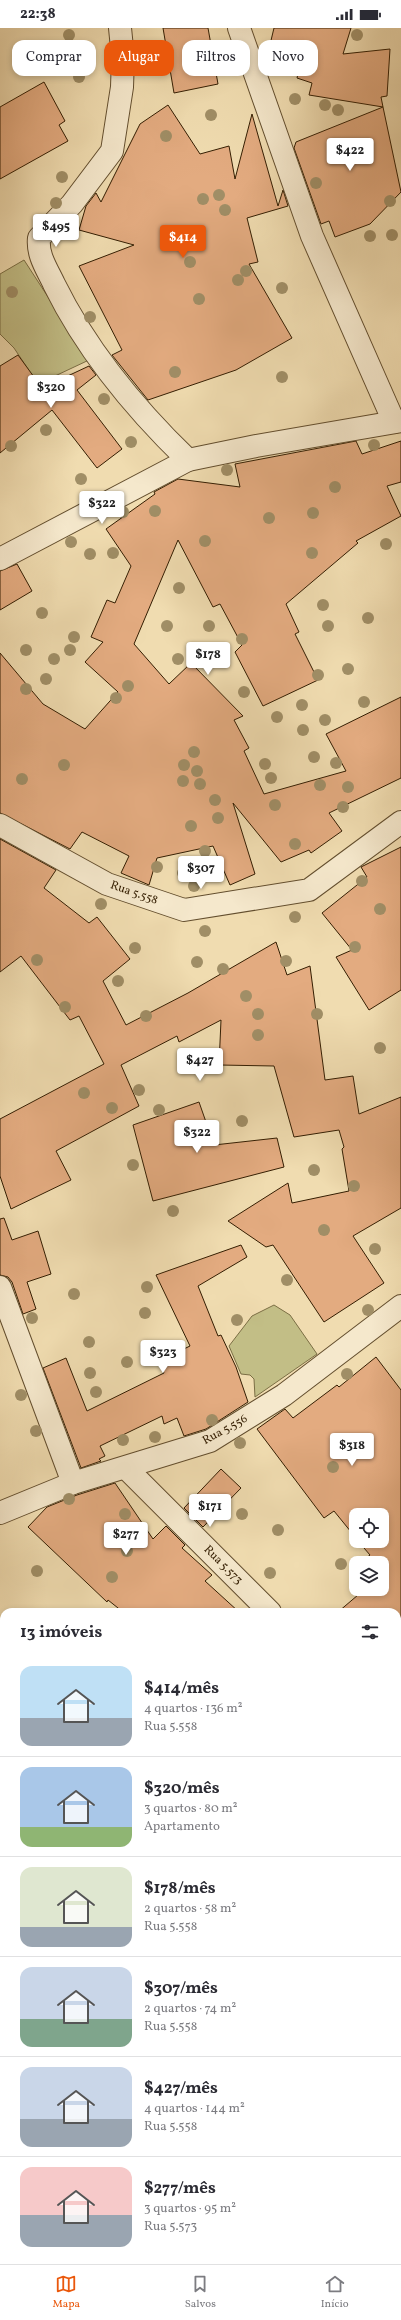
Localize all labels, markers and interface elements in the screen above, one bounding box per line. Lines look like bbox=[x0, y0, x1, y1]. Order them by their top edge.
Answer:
text: 22:38 bbox=[20, 4, 56, 25]
chip: Comprar bbox=[12, 40, 96, 76]
chip: Alugar bbox=[104, 40, 174, 76]
chip: Filtros bbox=[182, 40, 250, 76]
chip: Novo bbox=[258, 40, 318, 76]
pin: $422 bbox=[326, 138, 374, 172]
text: $422 bbox=[336, 142, 364, 160]
pin: $495 bbox=[32, 214, 80, 248]
text: $495 bbox=[42, 218, 70, 236]
pin: $414 bbox=[159, 225, 207, 259]
text: $414 bbox=[169, 229, 197, 247]
pin: $320 bbox=[27, 375, 75, 409]
text: $320 bbox=[37, 379, 65, 397]
pin: $322 bbox=[78, 491, 126, 525]
text: $322 bbox=[88, 495, 116, 513]
pin: $178 bbox=[184, 642, 232, 676]
text: $178 bbox=[195, 646, 221, 664]
pin: $307 bbox=[177, 856, 225, 890]
text: $307 bbox=[187, 860, 215, 878]
street label: Rua 5.558 bbox=[108, 877, 160, 909]
pin: $427 bbox=[176, 1048, 224, 1082]
text: $427 bbox=[186, 1052, 214, 1070]
pin: $322 bbox=[173, 1120, 221, 1154]
text: $322 bbox=[183, 1124, 211, 1142]
pin: $323 bbox=[139, 1340, 187, 1374]
text: $323 bbox=[149, 1344, 177, 1362]
street label: Rua 5.556 bbox=[200, 1411, 250, 1449]
pin: $318 bbox=[328, 1433, 376, 1467]
text: $318 bbox=[339, 1437, 365, 1455]
pin: $171 bbox=[186, 1494, 234, 1528]
text: $171 bbox=[198, 1498, 222, 1516]
map controls bbox=[349, 1508, 389, 1596]
button: locate bbox=[349, 1508, 389, 1548]
pin: $277 bbox=[102, 1522, 150, 1556]
text: $277 bbox=[113, 1526, 139, 1544]
street label: Rua 5.573 bbox=[200, 1542, 246, 1588]
button: layers bbox=[349, 1556, 389, 1596]
text: 13 imóveis bbox=[20, 1621, 102, 1644]
icon: filters bbox=[359, 1621, 381, 1643]
text: $414/mês bbox=[144, 1677, 219, 1700]
icon: home bbox=[52, 1682, 100, 1730]
text: 4 quartos · 136 m² bbox=[144, 1700, 243, 1718]
text: Rua 5.558 bbox=[144, 1718, 197, 1736]
text: $320/mês bbox=[144, 1777, 220, 1800]
icon: home bbox=[52, 1783, 100, 1831]
text: 3 quartos · 80 m² bbox=[144, 1800, 238, 1818]
text: Apartamento bbox=[144, 1818, 220, 1836]
text: $178/mês bbox=[144, 1877, 216, 1900]
icon: home bbox=[52, 1883, 100, 1931]
text: 2 quartos · 58 m² bbox=[144, 1900, 236, 1918]
text: Rua 5.558 bbox=[144, 1918, 197, 1936]
text: $307/mês bbox=[144, 1977, 218, 2000]
icon: home bbox=[52, 1983, 100, 2031]
text: 2 quartos · 74 m² bbox=[144, 2000, 236, 2018]
text: Rua 5.558 bbox=[144, 2018, 197, 2036]
text: $427/mês bbox=[144, 2077, 218, 2100]
icon: home bbox=[52, 2083, 100, 2131]
text: 4 quartos · 144 m² bbox=[144, 2100, 245, 2118]
text: Rua 5.558 bbox=[144, 2118, 197, 2136]
text: $277/mês bbox=[144, 2177, 216, 2200]
icon: home bbox=[52, 2183, 100, 2231]
text: 3 quartos · 95 m² bbox=[144, 2200, 236, 2218]
text: Rua 5.573 bbox=[144, 2218, 197, 2236]
tab: Mapa bbox=[52, 2273, 80, 2312]
tab: Salvos bbox=[185, 2273, 216, 2312]
tab: Início bbox=[321, 2273, 349, 2312]

